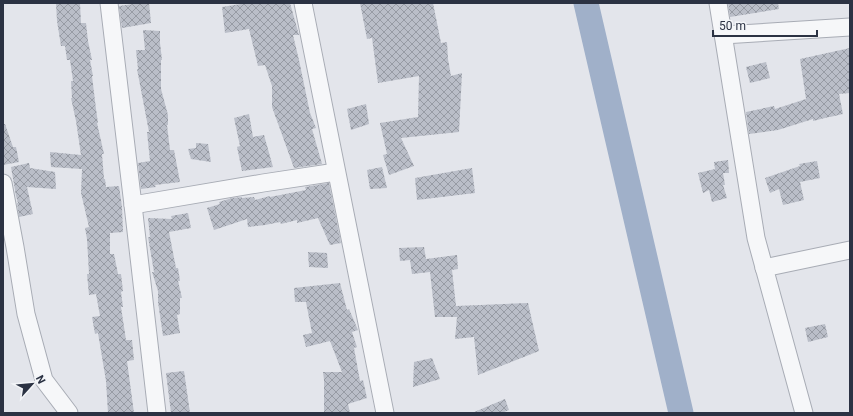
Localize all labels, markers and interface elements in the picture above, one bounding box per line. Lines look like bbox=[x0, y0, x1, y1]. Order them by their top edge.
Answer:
scale bar bbox=[713, 12, 817, 38]
text: 50 m bbox=[719, 19, 746, 33]
north arrow bbox=[12, 364, 52, 404]
text: N bbox=[33, 373, 48, 386]

